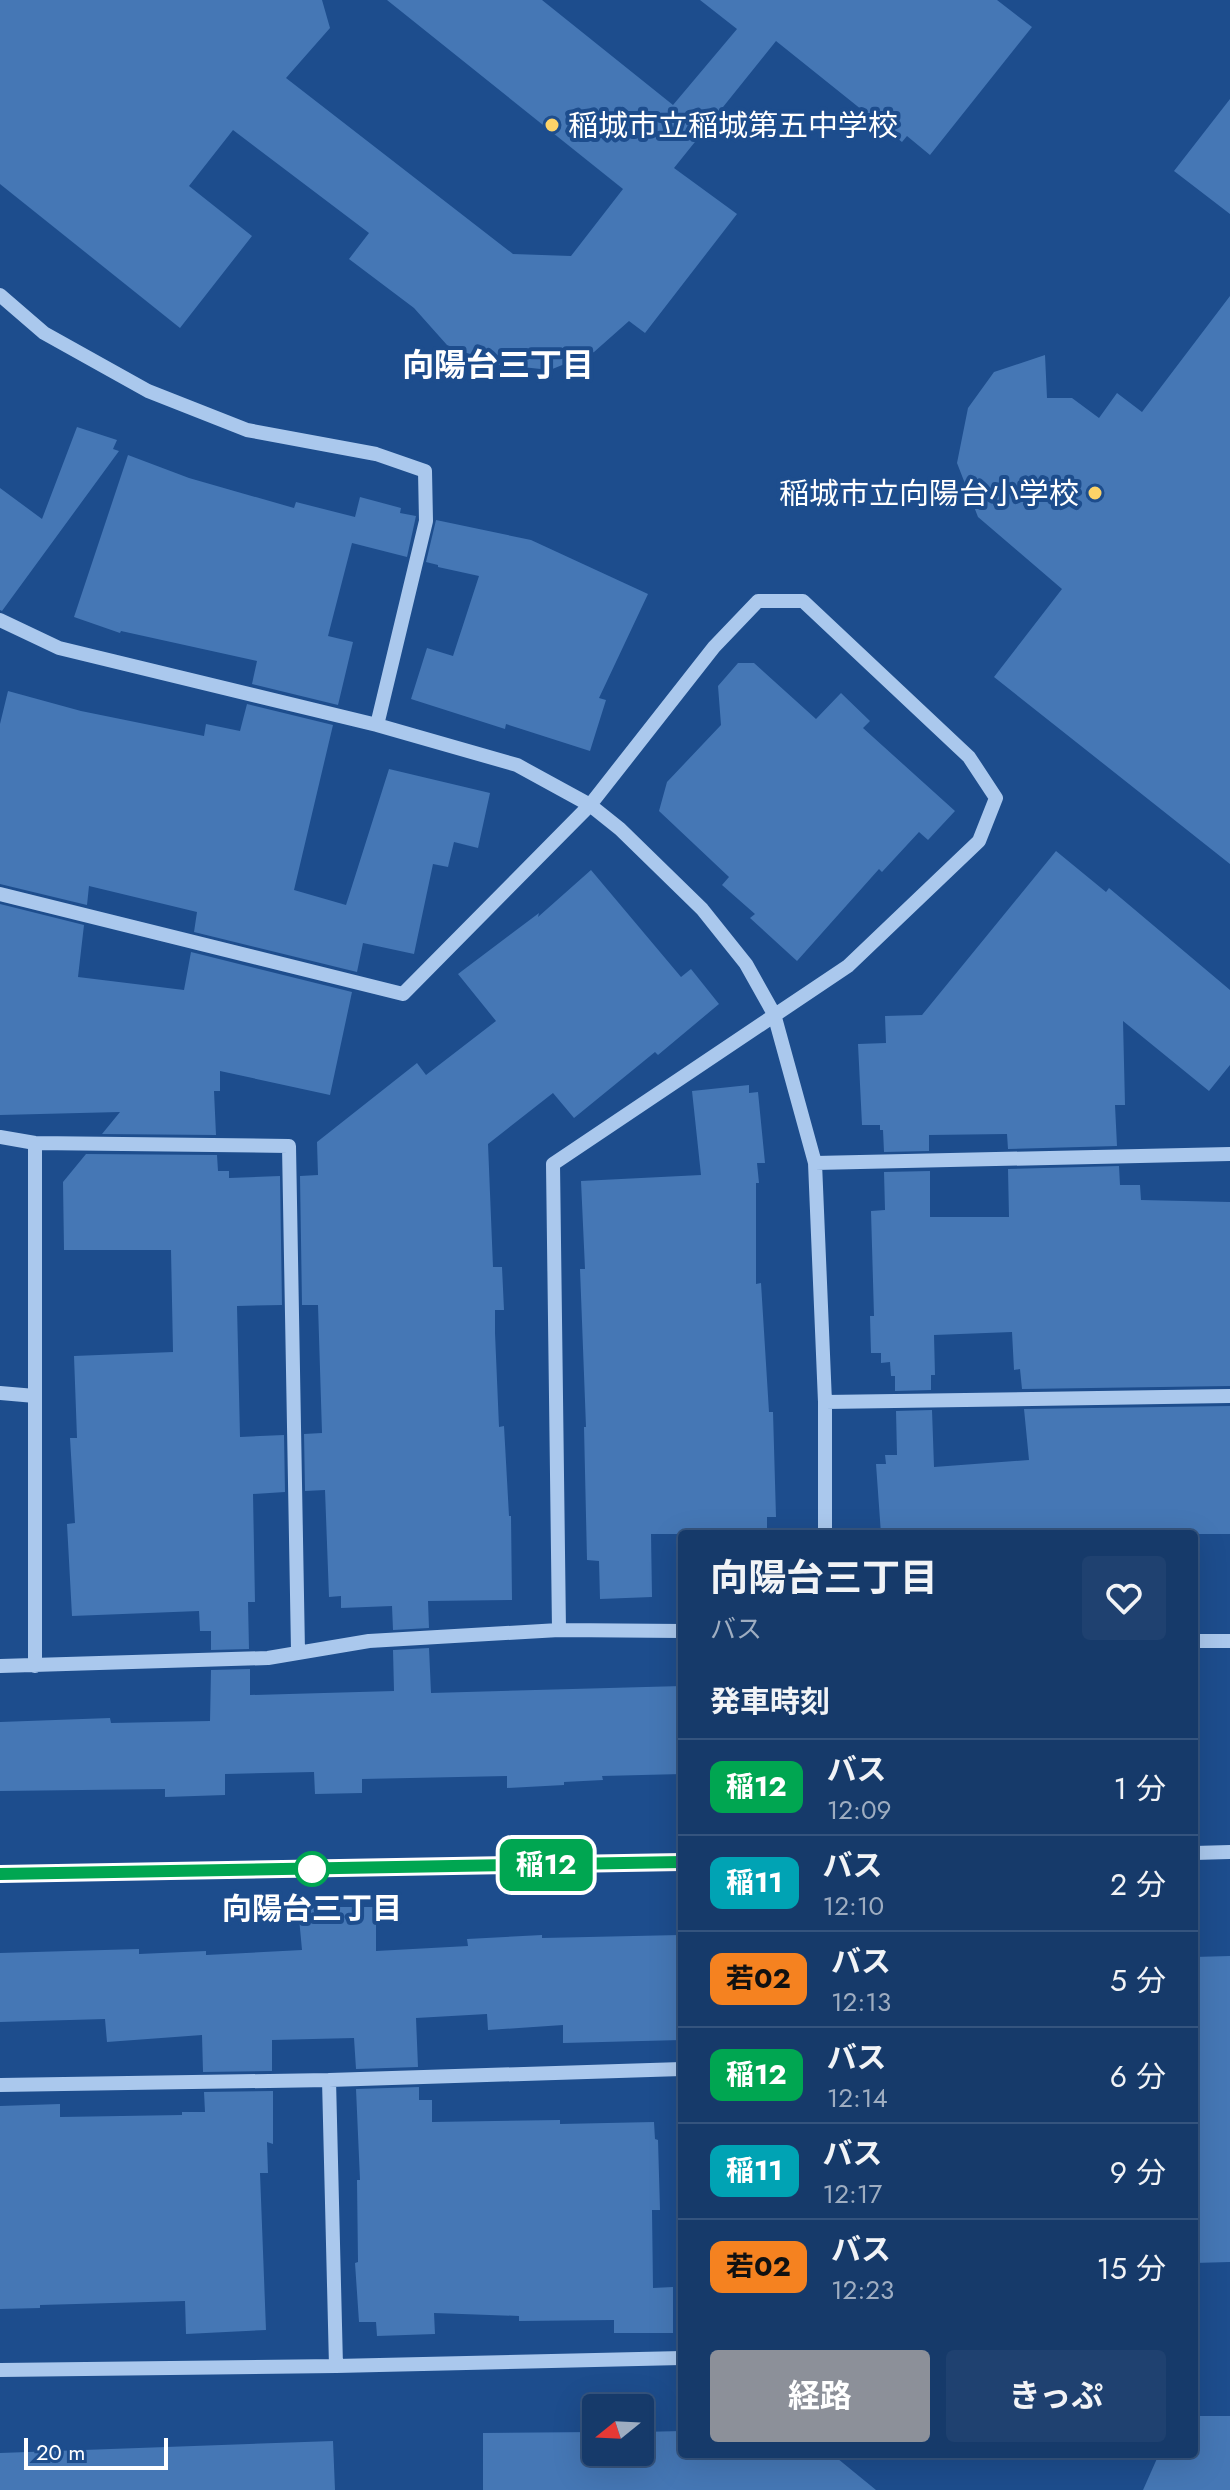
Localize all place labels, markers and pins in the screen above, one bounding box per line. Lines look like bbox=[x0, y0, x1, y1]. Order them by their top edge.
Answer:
place label: 稲城市立稲城第五中学校 bbox=[568, 104, 898, 147]
marker: 稲城市立稲城第五中学校 bbox=[543, 116, 561, 134]
place label: 稲城市立向陽台小学校 bbox=[779, 472, 1079, 515]
marker: 稲城市立向陽台小学校 bbox=[1086, 484, 1104, 502]
marker: 向陽台三丁目 bbox=[295, 1852, 329, 1886]
place label: 向陽台三丁目 bbox=[222, 1887, 402, 1930]

